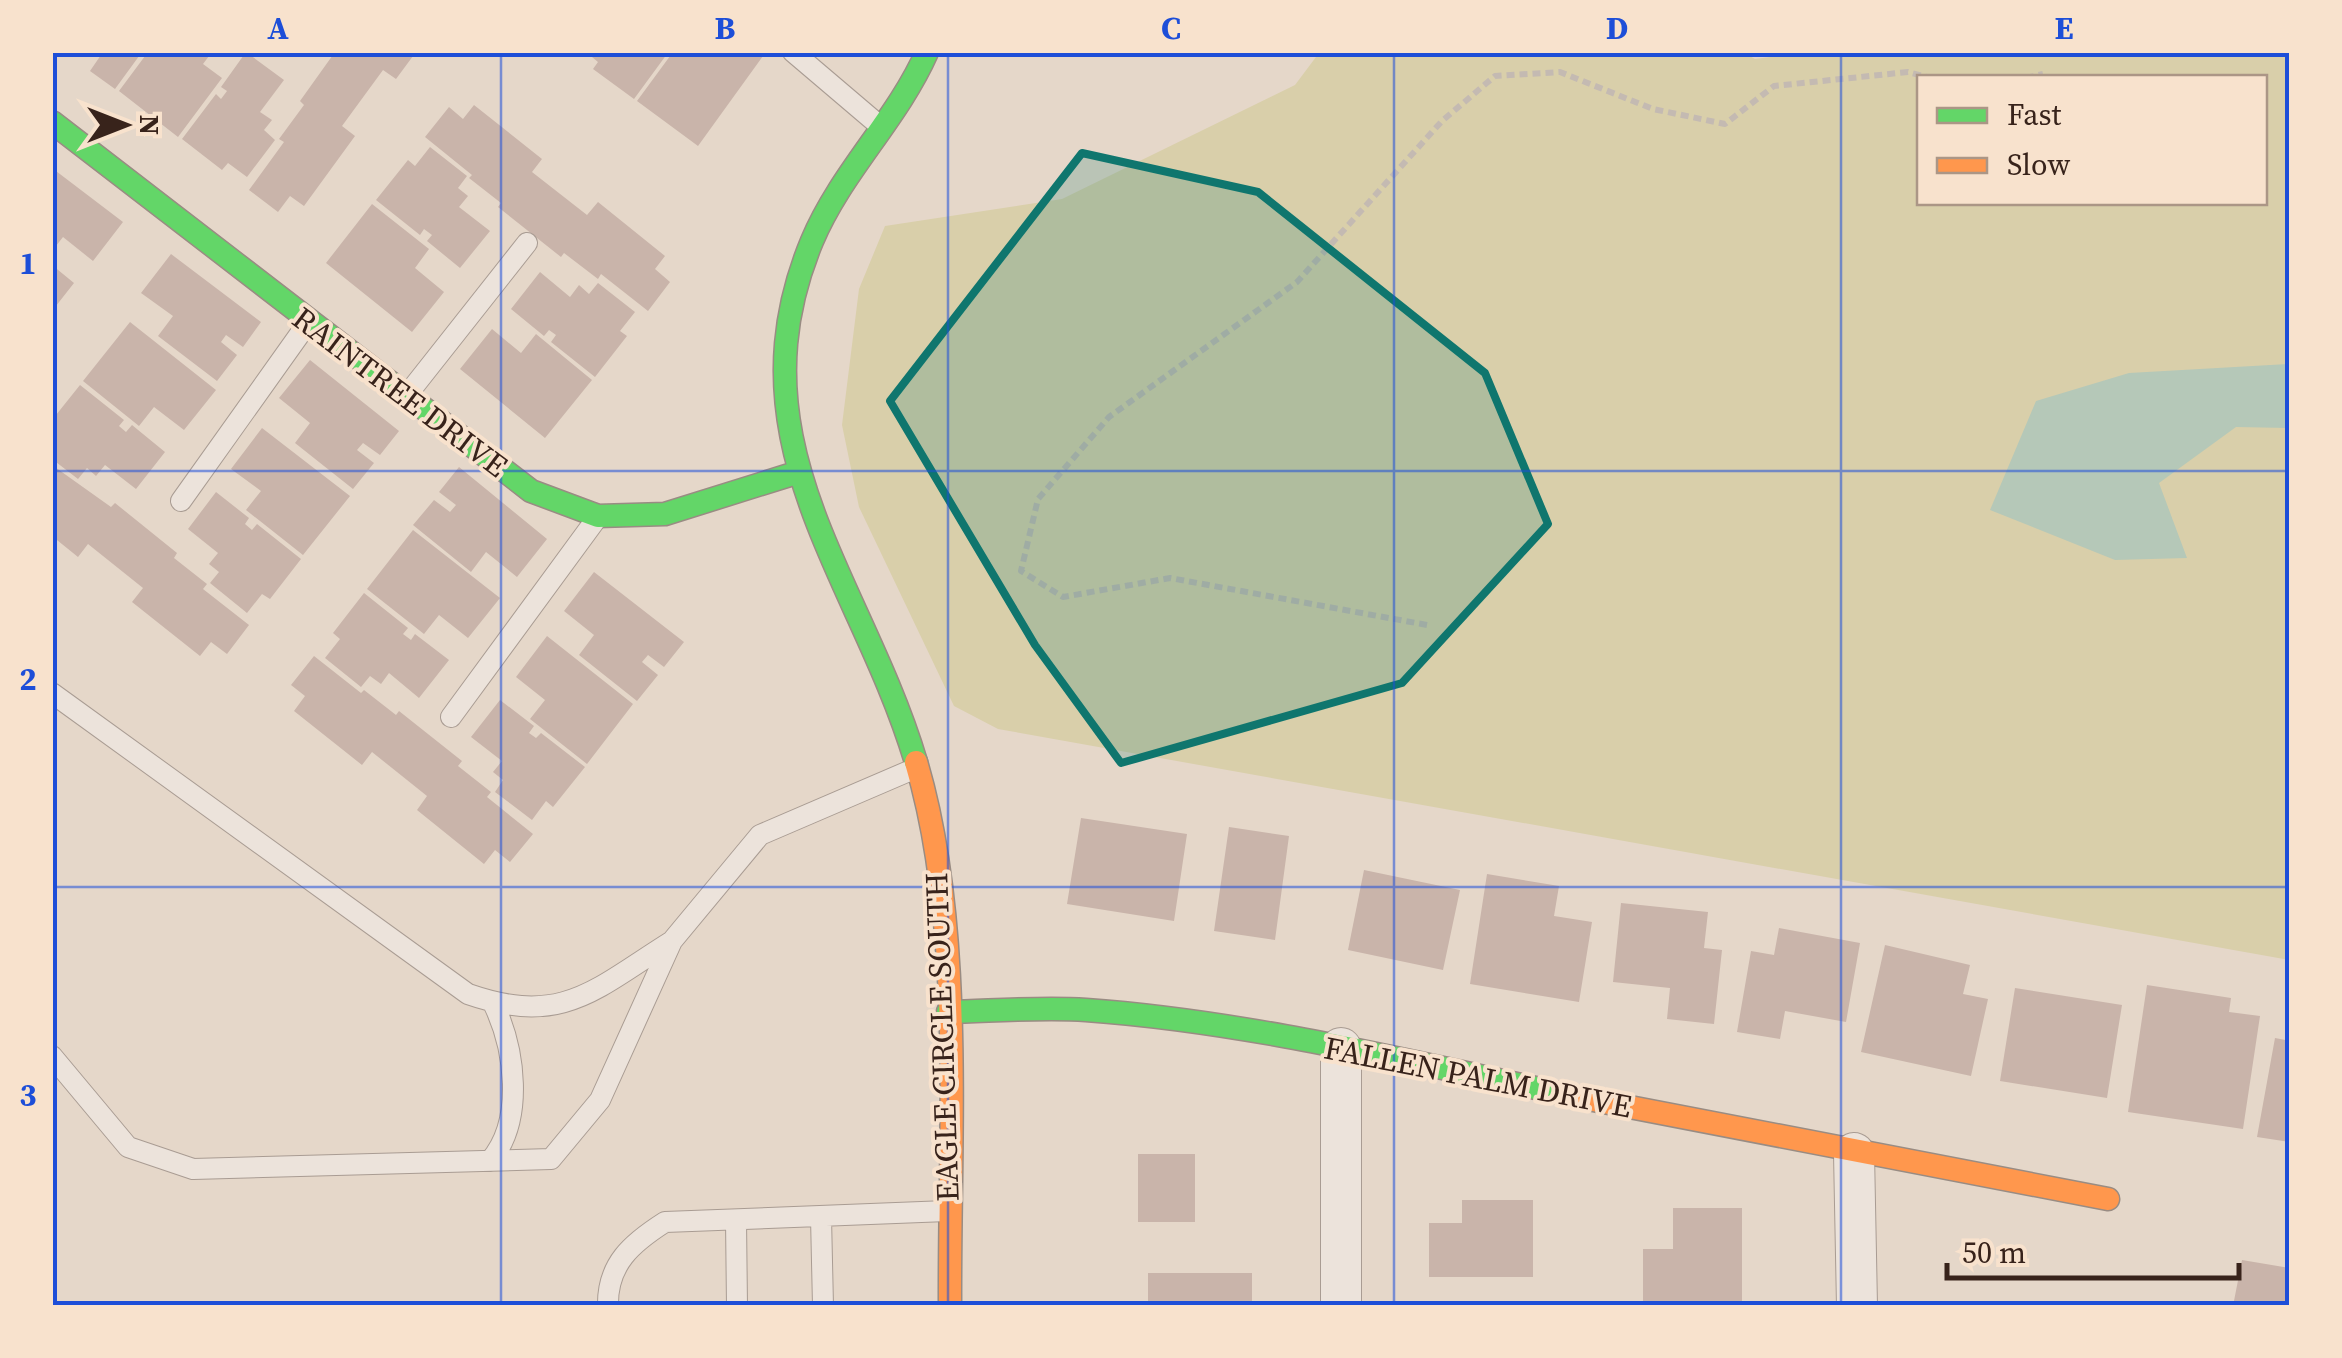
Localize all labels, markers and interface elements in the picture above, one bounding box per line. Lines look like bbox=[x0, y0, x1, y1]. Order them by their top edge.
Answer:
text: A bbox=[267, 6, 289, 50]
text: B bbox=[715, 6, 736, 50]
text: C bbox=[1161, 6, 1181, 50]
text: D bbox=[1606, 6, 1628, 50]
text: E bbox=[2054, 6, 2074, 50]
north arrow bbox=[75, 75, 175, 175]
legend bbox=[1917, 75, 2267, 205]
text: Fast bbox=[2007, 94, 2061, 135]
text: N bbox=[131, 115, 169, 135]
text: Slow bbox=[2007, 144, 2070, 185]
text: 1 bbox=[19, 241, 37, 285]
street label: RAINTREE DRIVE bbox=[283, 296, 517, 488]
text: 2 bbox=[19, 657, 37, 701]
street label: EAGLE CIRCLE SOUTH bbox=[914, 872, 970, 1202]
street label: FALLEN PALM DRIVE bbox=[1320, 1026, 1636, 1128]
text: 3 bbox=[19, 1073, 37, 1117]
scale bar bbox=[1947, 1218, 2240, 1280]
text: 50 m bbox=[1962, 1232, 2026, 1273]

